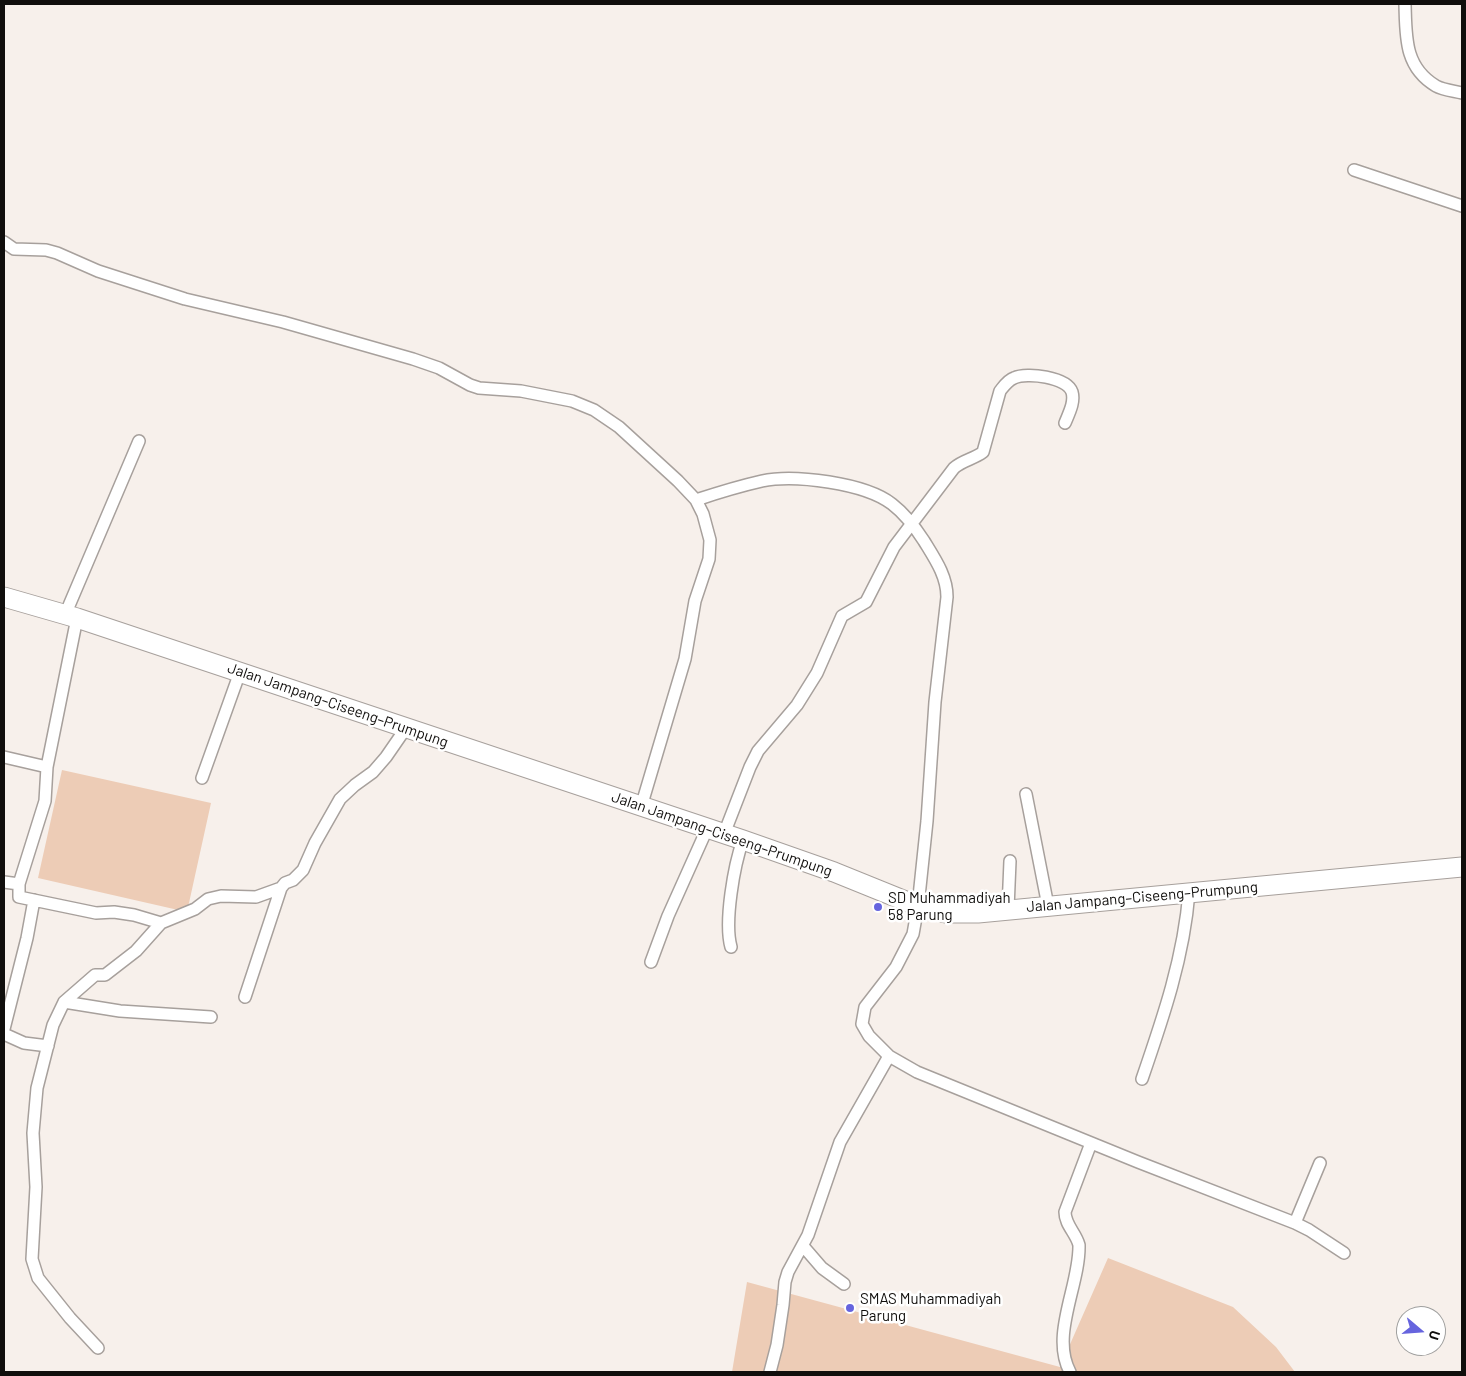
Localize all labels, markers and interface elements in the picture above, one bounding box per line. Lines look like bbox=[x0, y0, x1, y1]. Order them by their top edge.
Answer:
street label: Jalan Jampang–Ciseeng–Prumpung bbox=[225, 659, 451, 751]
street label: Jalan Jampang–Ciseeng–Prumpung bbox=[609, 788, 835, 880]
street label: Jalan Jampang–Ciseeng–Prumpung bbox=[1026, 878, 1258, 916]
place label: SD Muhammadiyah 58 Parung bbox=[888, 889, 1011, 924]
marker: SD Muhammadiyah 58 Parung bbox=[872, 901, 884, 913]
place label: SMAS Muhammadiyah Parung bbox=[860, 1290, 1001, 1325]
marker: SMAS Muhammadiyah Parung bbox=[844, 1302, 856, 1314]
north arrow bbox=[1396, 1306, 1446, 1356]
text: U bbox=[1425, 1329, 1444, 1342]

